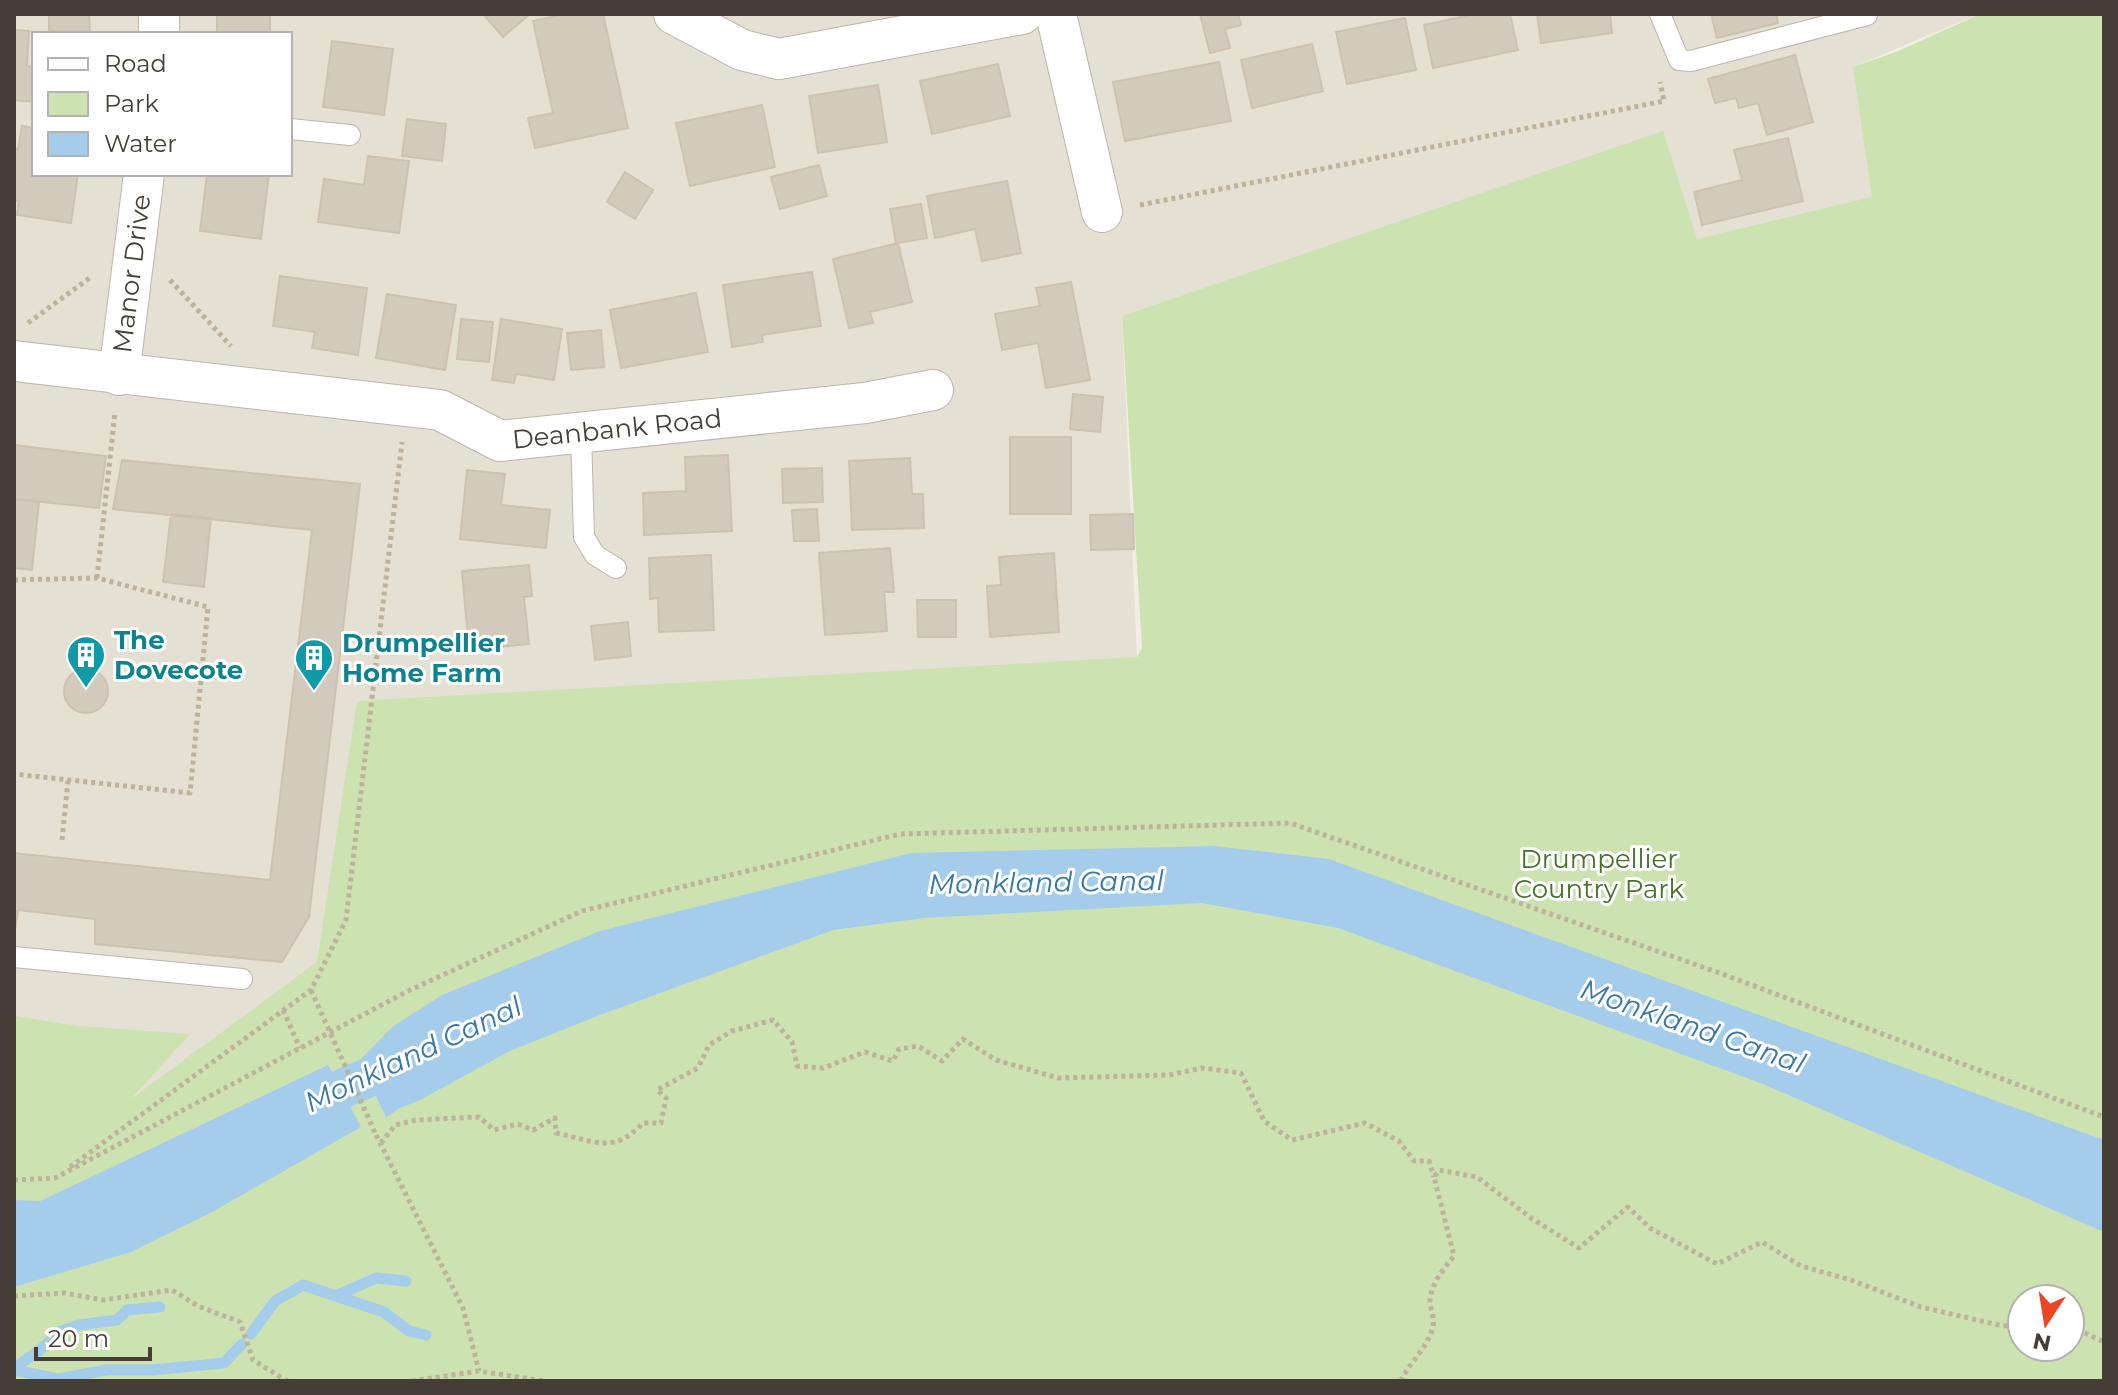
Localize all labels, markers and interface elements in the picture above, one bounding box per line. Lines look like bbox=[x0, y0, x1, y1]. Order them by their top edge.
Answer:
legend bbox=[32, 32, 292, 176]
text: Road bbox=[104, 49, 167, 78]
text: Park bbox=[104, 89, 159, 118]
text: Water bbox=[104, 129, 177, 158]
street label: Manor Drive bbox=[106, 193, 157, 355]
street label: Deanbank Road bbox=[511, 402, 723, 456]
place label: The Dovecote bbox=[114, 624, 243, 686]
place label: Drumpellier Home Farm bbox=[342, 627, 505, 689]
building icon: The Dovecote bbox=[65, 634, 107, 689]
building icon: Drumpellier Home Farm bbox=[293, 637, 335, 692]
park label: Drumpellier Country Park bbox=[1514, 843, 1685, 905]
water label: Monkland Canal bbox=[928, 863, 1165, 901]
water label: Monkland Canal bbox=[1576, 972, 1810, 1081]
water label: Monkland Canal bbox=[299, 989, 527, 1119]
north arrow bbox=[2006, 1283, 2086, 1363]
scale bar bbox=[36, 1311, 150, 1361]
text: 20 m bbox=[48, 1324, 109, 1353]
text: N bbox=[2030, 1327, 2053, 1357]

